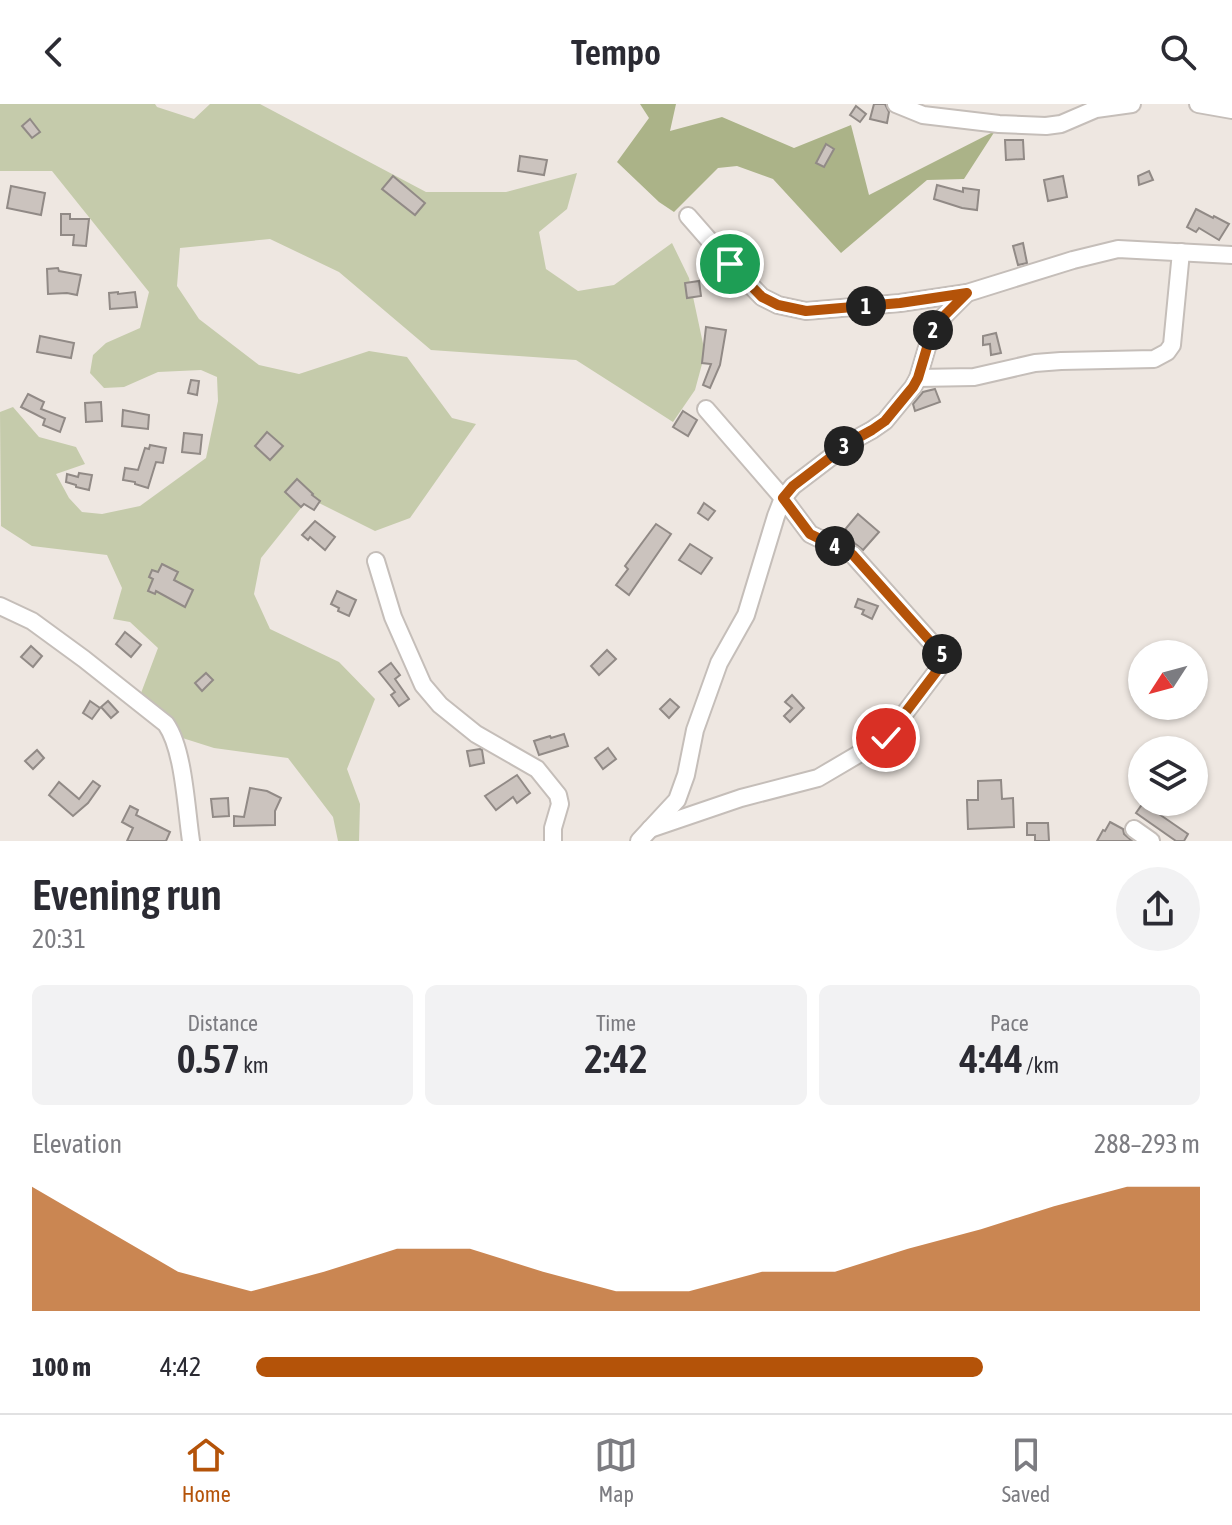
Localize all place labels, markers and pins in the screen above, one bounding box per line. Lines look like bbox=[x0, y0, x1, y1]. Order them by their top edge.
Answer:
pin bbox=[696, 230, 764, 298]
pin: 1 bbox=[846, 286, 886, 326]
pin: 2 bbox=[913, 310, 953, 350]
pin: 3 bbox=[824, 426, 864, 466]
pin: 4 bbox=[815, 526, 855, 566]
pin: 5 bbox=[922, 634, 962, 674]
pin bbox=[852, 704, 920, 772]

